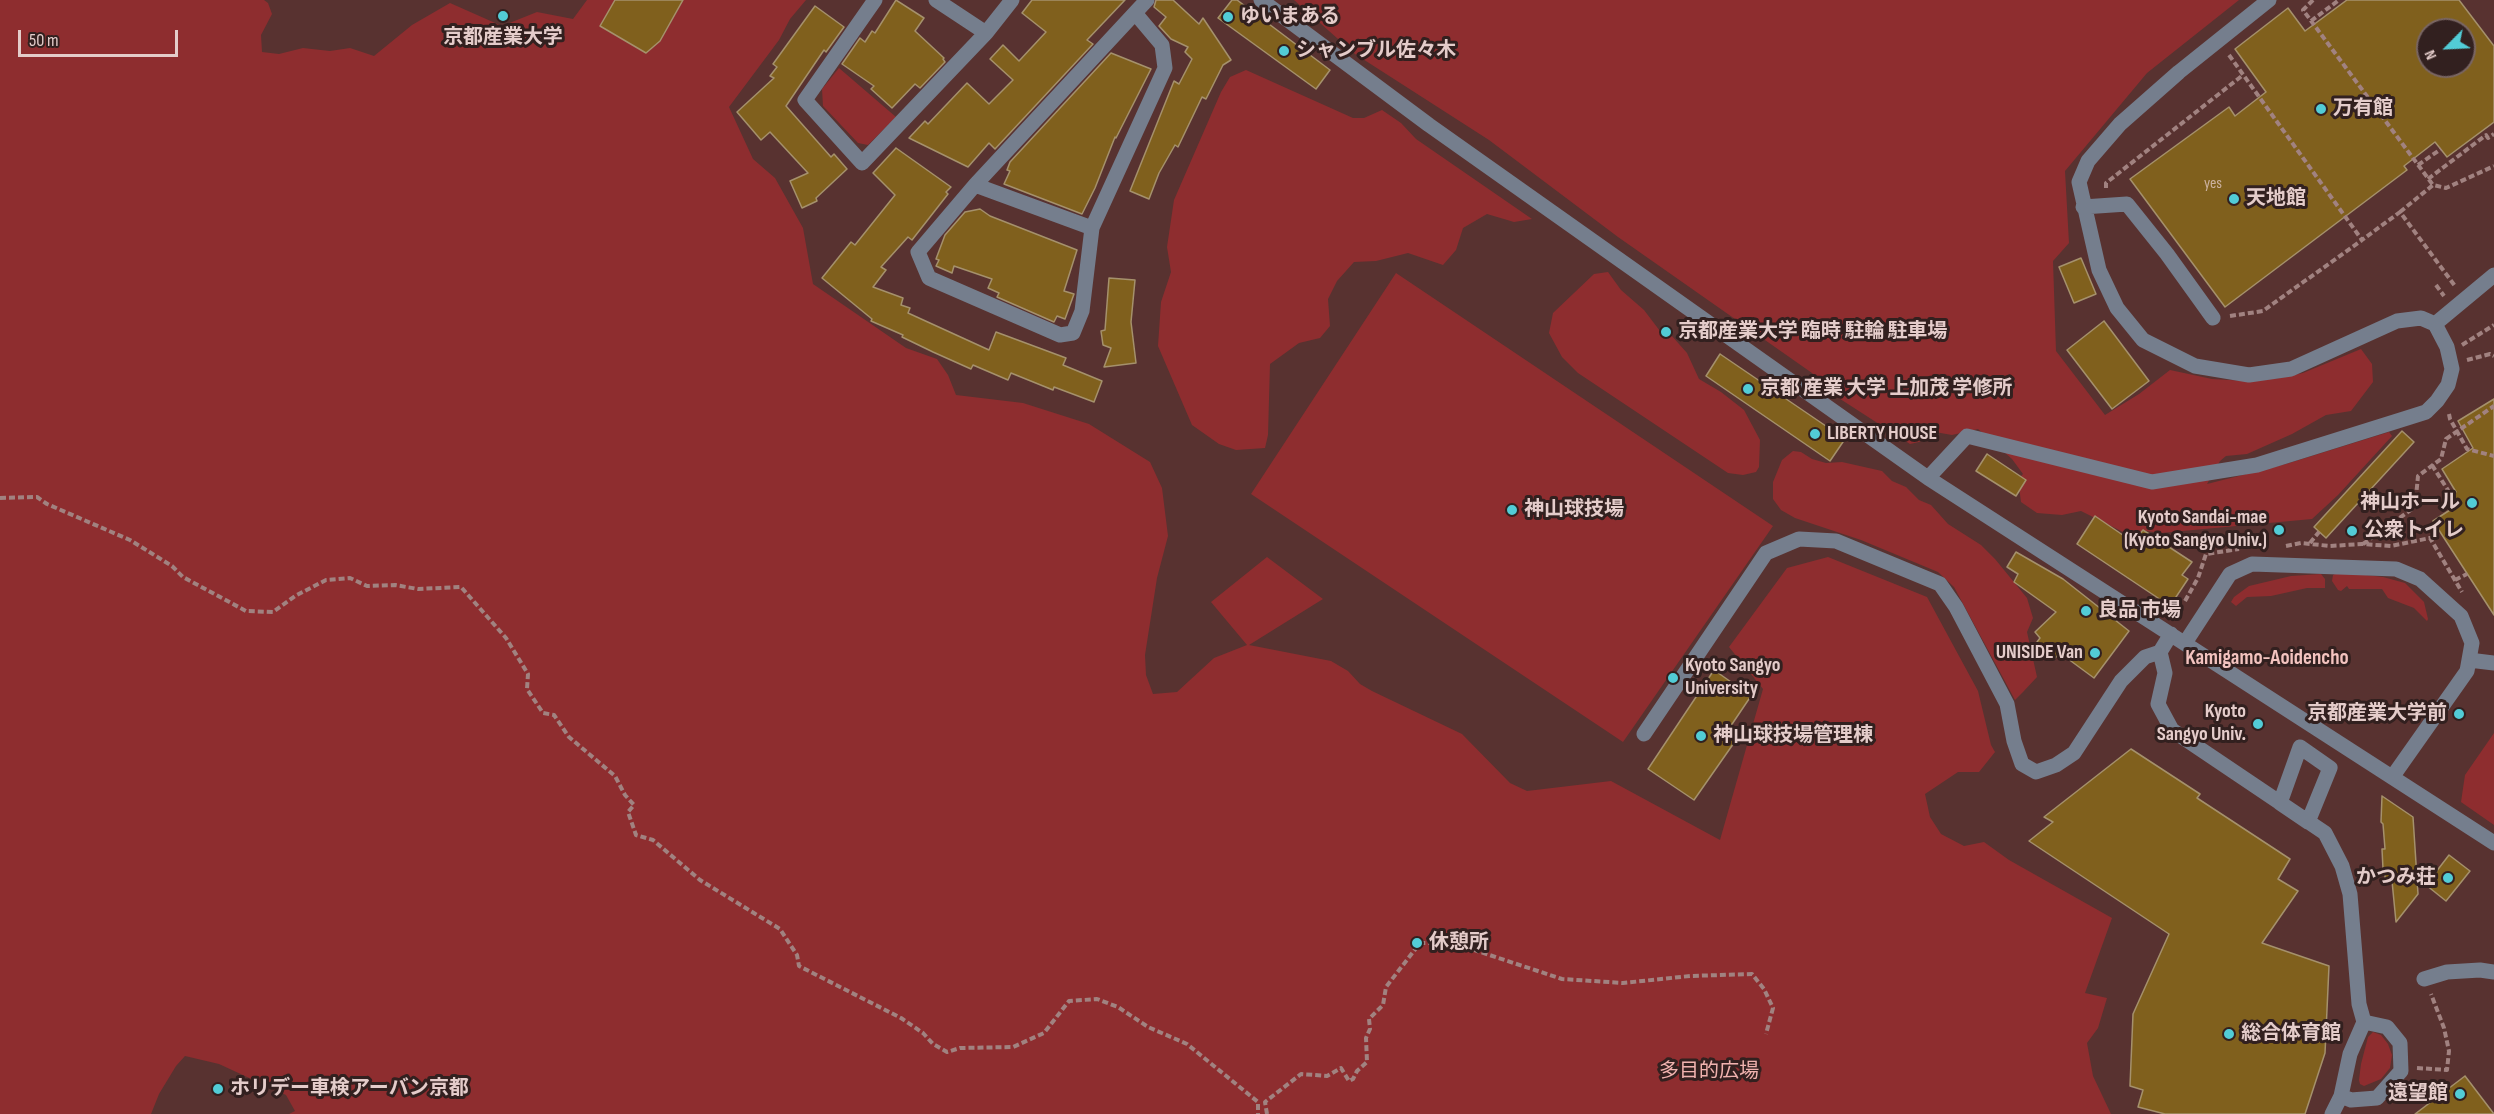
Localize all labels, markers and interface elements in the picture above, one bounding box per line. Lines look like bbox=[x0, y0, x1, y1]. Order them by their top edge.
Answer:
place label: ゆいまある bbox=[1240, 5, 1340, 29]
marker: 京都産業大学 bbox=[496, 9, 510, 23]
marker: ゆいまある bbox=[1221, 10, 1235, 24]
scale bar bbox=[21, 18, 182, 56]
north arrow bbox=[2416, 18, 2476, 78]
place label: 京都産業大学 bbox=[443, 26, 563, 50]
text: 50 m bbox=[29, 30, 59, 51]
place label: シャンブル佐々木 bbox=[1296, 39, 1456, 63]
marker: シャンブル佐々木 bbox=[1277, 44, 1291, 58]
text: N bbox=[2421, 47, 2441, 62]
place label: 万有館 bbox=[2333, 97, 2393, 121]
marker: 万有館 bbox=[2314, 102, 2328, 116]
house number: yes bbox=[2204, 174, 2222, 194]
place label: 天地館 bbox=[2246, 187, 2306, 211]
marker: 天地館 bbox=[2227, 192, 2241, 206]
place label: 京都産業大学 臨時 駐輪 駐車場 bbox=[1678, 320, 1947, 344]
marker: 京都産業大学 臨時 駐輪 駐車場 bbox=[1659, 325, 1673, 339]
place label: 京都 産業 大学 上加茂 学修所 bbox=[1760, 377, 2012, 401]
marker: 京都 産業 大学 上加茂 学修所 bbox=[1741, 382, 1755, 396]
place label: LIBERTY HOUSE bbox=[1827, 422, 1937, 446]
marker: LIBERTY HOUSE bbox=[1808, 427, 1822, 441]
place label: 神山ホール bbox=[2360, 491, 2460, 515]
marker: 神山ホール bbox=[2465, 496, 2479, 510]
place label: 神山球技場 bbox=[1524, 498, 1624, 522]
marker: 神山球技場 bbox=[1505, 503, 1519, 517]
place label: Kyoto Sandai-mae (Kyoto Sangyo Univ.) bbox=[2124, 506, 2267, 553]
place label: 公衆トイレ bbox=[2364, 519, 2464, 543]
marker: Kyoto Sandai-mae (Kyoto Sangyo Univ.) bbox=[2272, 523, 2286, 537]
marker: 公衆トイレ bbox=[2345, 524, 2359, 538]
place label: 良品 市場 bbox=[2098, 599, 2181, 623]
marker: 良品 市場 bbox=[2079, 604, 2093, 618]
place label: UNISIDE Van bbox=[1996, 641, 2083, 665]
marker: UNISIDE Van bbox=[2088, 646, 2102, 660]
district label: Kamigamo-Aoidencho bbox=[2185, 646, 2349, 672]
place label: Kyoto Sangyo University bbox=[1685, 654, 1781, 701]
marker: Kyoto Sangyo University bbox=[1666, 671, 1680, 685]
place label: Kyoto Sangyo Univ. bbox=[2157, 700, 2246, 747]
place label: 京都産業大学前 bbox=[2307, 702, 2447, 726]
marker: 京都産業大学前 bbox=[2452, 707, 2466, 721]
marker: Kyoto Sangyo Univ. bbox=[2251, 717, 2265, 731]
place label: 神山球技場管理棟 bbox=[1713, 724, 1873, 748]
marker: 神山球技場管理棟 bbox=[1694, 729, 1708, 743]
place label: かつみ荘 bbox=[2356, 866, 2436, 890]
marker: かつみ荘 bbox=[2441, 871, 2455, 885]
place label: 休憩所 bbox=[1429, 931, 1489, 955]
marker: 休憩所 bbox=[1410, 936, 1424, 950]
place label: 総合体育館 bbox=[2241, 1022, 2341, 1046]
marker: 総合体育館 bbox=[2222, 1027, 2236, 1041]
park label: 多目的広場 bbox=[1659, 1060, 1759, 1084]
place label: ホリデー車検アーバン京都 bbox=[230, 1077, 469, 1101]
marker: ホリデー車検アーバン京都 bbox=[211, 1082, 225, 1096]
place label: 遠望館 bbox=[2388, 1082, 2448, 1106]
marker: 遠望館 bbox=[2453, 1087, 2467, 1101]

